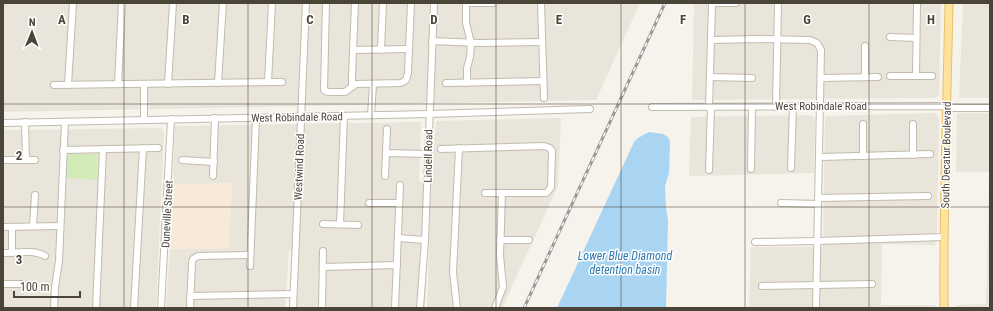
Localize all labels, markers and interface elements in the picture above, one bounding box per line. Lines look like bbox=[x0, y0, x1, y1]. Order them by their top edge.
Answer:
north arrow bbox=[12, 12, 52, 52]
text: A bbox=[58, 12, 66, 27]
text: B bbox=[182, 12, 190, 27]
text: C bbox=[306, 12, 314, 27]
text: D bbox=[430, 12, 438, 27]
text: E bbox=[556, 12, 563, 27]
text: F bbox=[680, 12, 686, 27]
text: G bbox=[803, 12, 811, 27]
text: H bbox=[927, 12, 935, 27]
text: N bbox=[29, 16, 36, 29]
street label: West Robindale Road bbox=[775, 100, 867, 113]
street label: South Decatur Boulevard bbox=[939, 101, 954, 209]
street label: West Robindale Road bbox=[251, 110, 343, 125]
street label: Lindell Road bbox=[422, 129, 435, 183]
street label: Westwind Road bbox=[292, 133, 307, 201]
text: 2 bbox=[16, 148, 23, 163]
street label: Duneville Street bbox=[159, 180, 176, 248]
water label: Lower Blue Diamond detention basin bbox=[578, 249, 672, 277]
text: 3 bbox=[16, 252, 22, 267]
scale bar bbox=[14, 273, 80, 299]
text: 100 m bbox=[20, 280, 50, 294]

